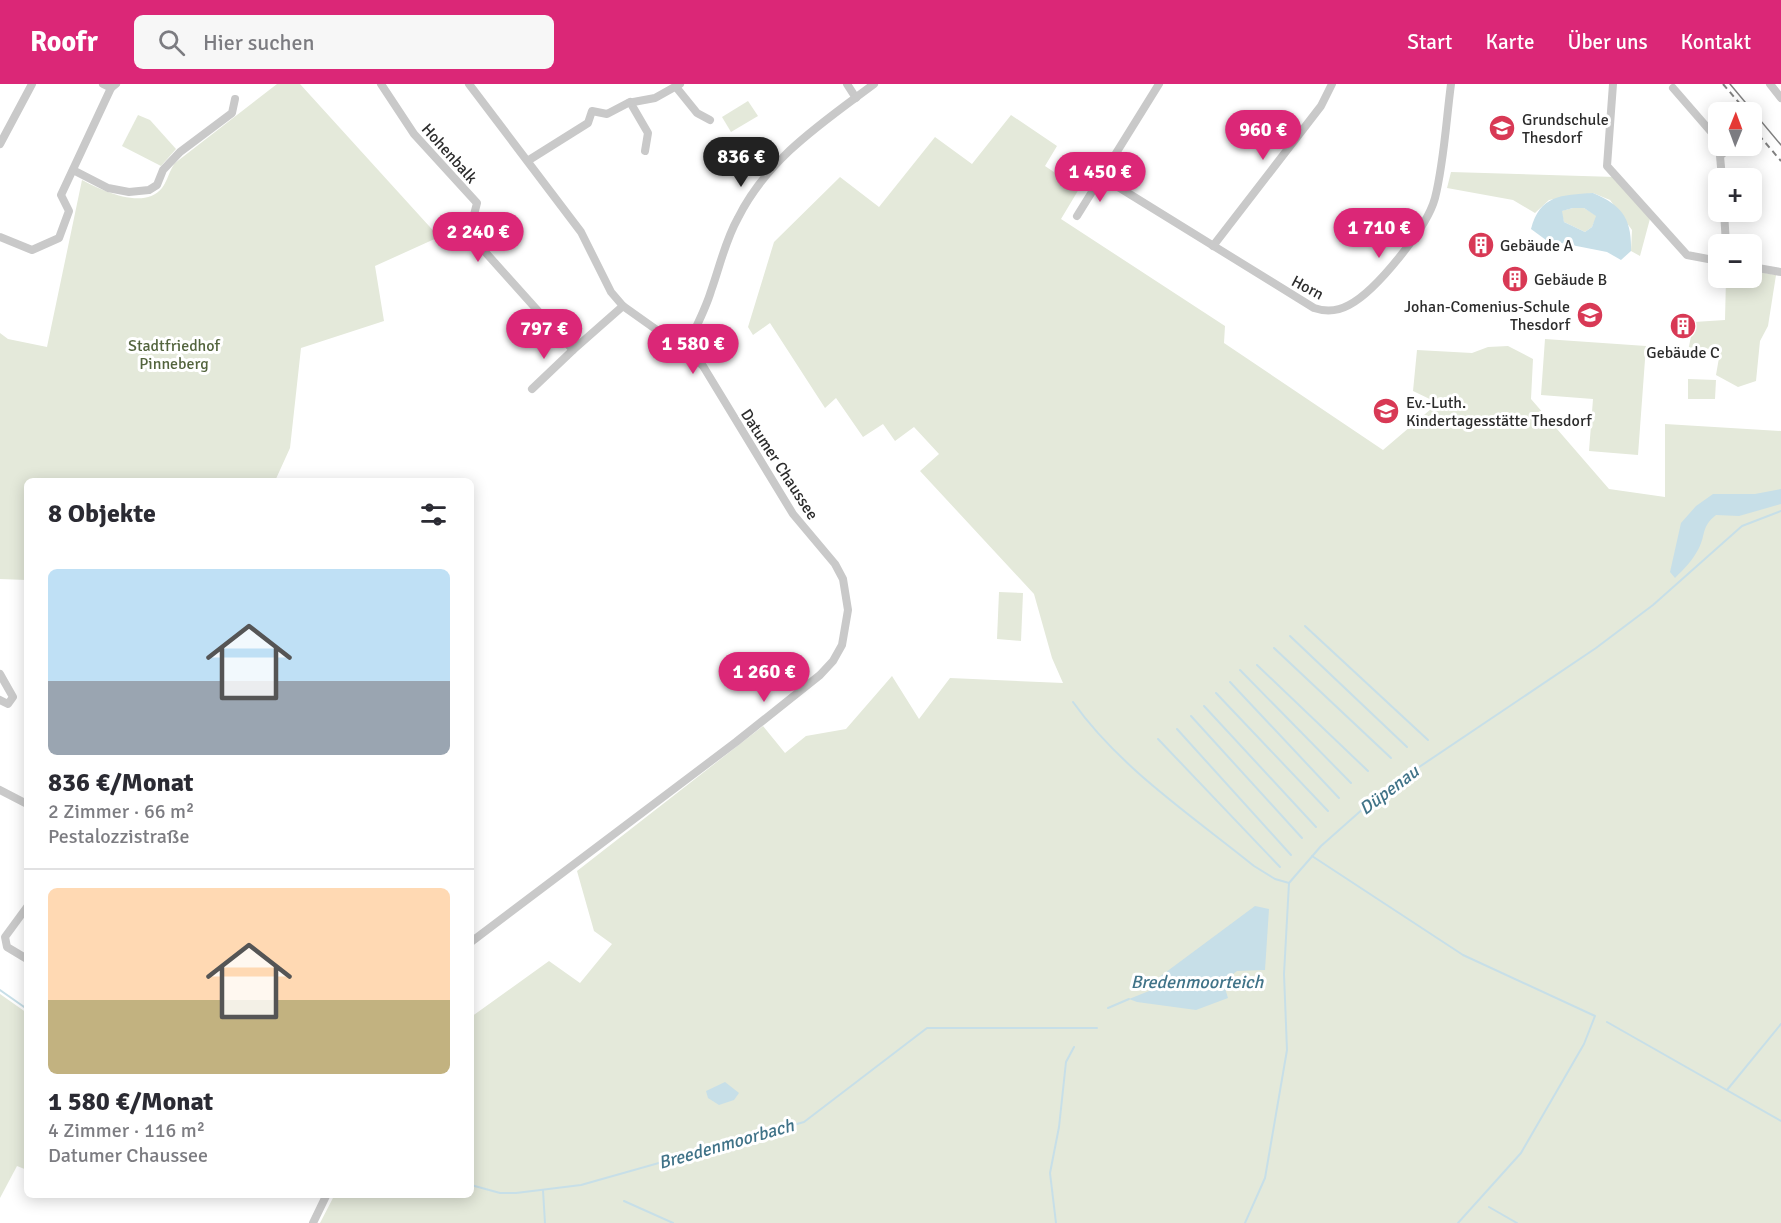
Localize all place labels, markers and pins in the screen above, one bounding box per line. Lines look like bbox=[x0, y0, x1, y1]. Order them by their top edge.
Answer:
pin: 960 € bbox=[1221, 110, 1305, 161]
place label: Grundschule Thesdorf bbox=[1522, 110, 1609, 148]
school or university icon: Grundschule Thesdorf bbox=[1487, 113, 1517, 143]
pin: 836 € bbox=[699, 137, 783, 188]
pin: 1 450 € bbox=[1045, 152, 1155, 203]
pin: 1 710 € bbox=[1324, 208, 1434, 259]
pin: 2 240 € bbox=[423, 212, 533, 263]
building icon: Gebäude A bbox=[1466, 230, 1496, 260]
place label: Gebäude A bbox=[1500, 236, 1574, 256]
building icon: Gebäude B bbox=[1500, 264, 1530, 294]
place label: Gebäude B bbox=[1534, 270, 1607, 290]
place label: Johan-Comenius-Schule Thesdorf bbox=[1404, 297, 1571, 335]
school or university icon: Johan-Comenius-Schule Thesdorf bbox=[1575, 300, 1605, 330]
pin: 797 € bbox=[502, 309, 586, 360]
building icon: Gebäude C bbox=[1668, 311, 1698, 341]
pin: 1 580 € bbox=[638, 324, 748, 375]
place label: Gebäude C bbox=[1646, 343, 1720, 363]
place label: Ev.-Luth. Kindertagesstätte Thesdorf bbox=[1406, 393, 1592, 431]
school or university icon: Ev.-Luth. Kindertagesstätte Thesdorf bbox=[1371, 396, 1401, 426]
pin: 1 260 € bbox=[709, 652, 819, 703]

